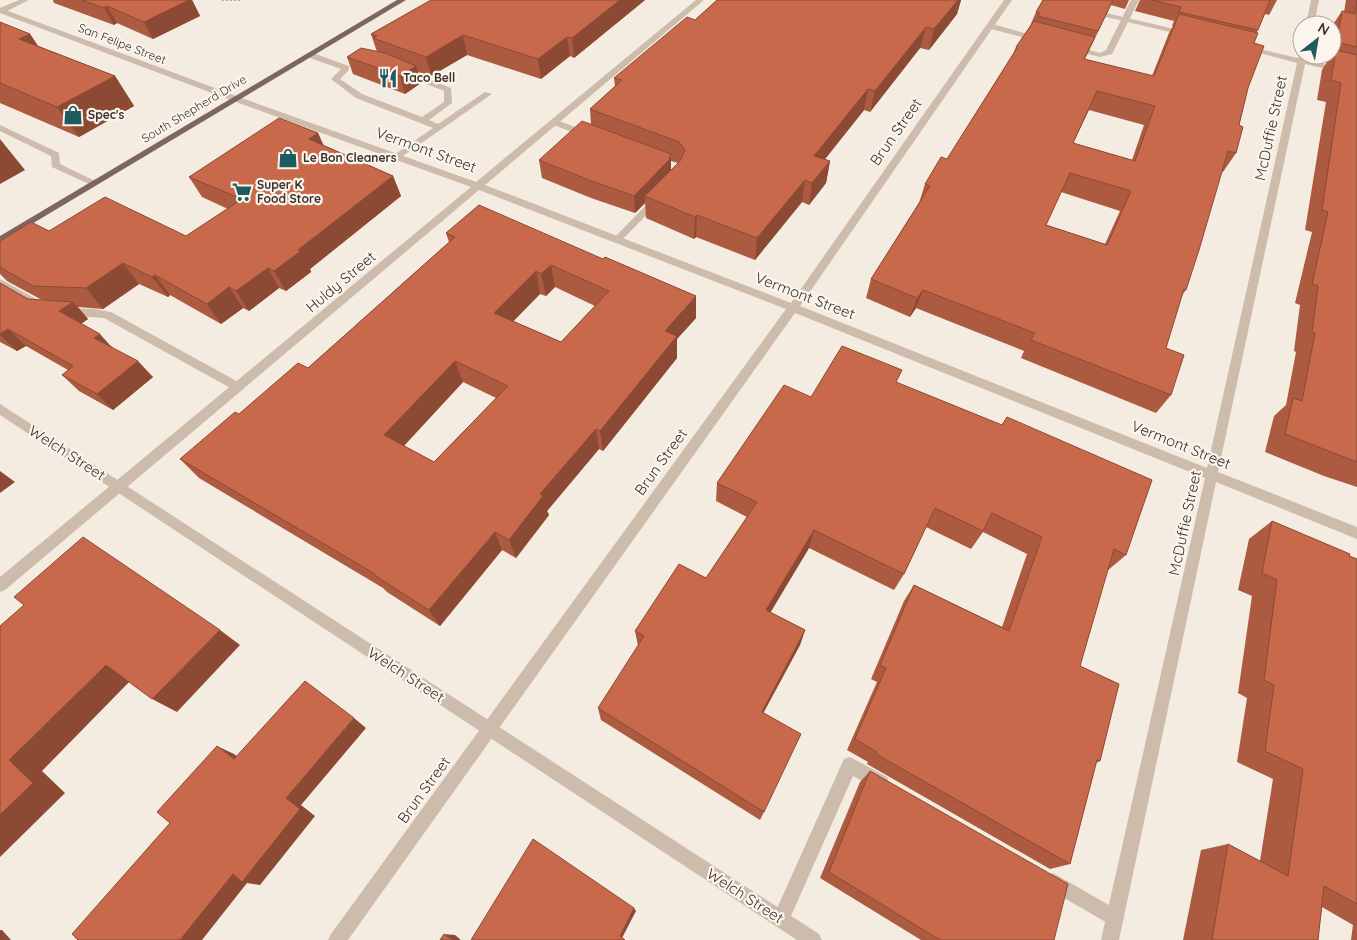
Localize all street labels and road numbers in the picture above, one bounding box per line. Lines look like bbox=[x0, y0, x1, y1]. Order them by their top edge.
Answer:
street label: San Felipe Street bbox=[76, 20, 168, 67]
street label: South Shepherd Drive bbox=[138, 71, 249, 146]
street label: McDuffie Street bbox=[1250, 74, 1291, 182]
street label: Brun Street bbox=[865, 94, 926, 169]
street label: Vermont Street bbox=[373, 123, 479, 176]
street label: Huldy Street bbox=[302, 247, 379, 316]
street label: Vermont Street bbox=[753, 268, 858, 323]
street label: Vermont Street bbox=[1129, 416, 1234, 473]
street label: Welch Street bbox=[25, 421, 109, 484]
street label: Brun Street bbox=[630, 425, 691, 499]
street label: McDuffie Street bbox=[1164, 469, 1205, 577]
street label: Welch Street bbox=[364, 643, 448, 706]
street label: Brun Street bbox=[393, 753, 454, 827]
street label: Welch Street bbox=[703, 864, 787, 927]

